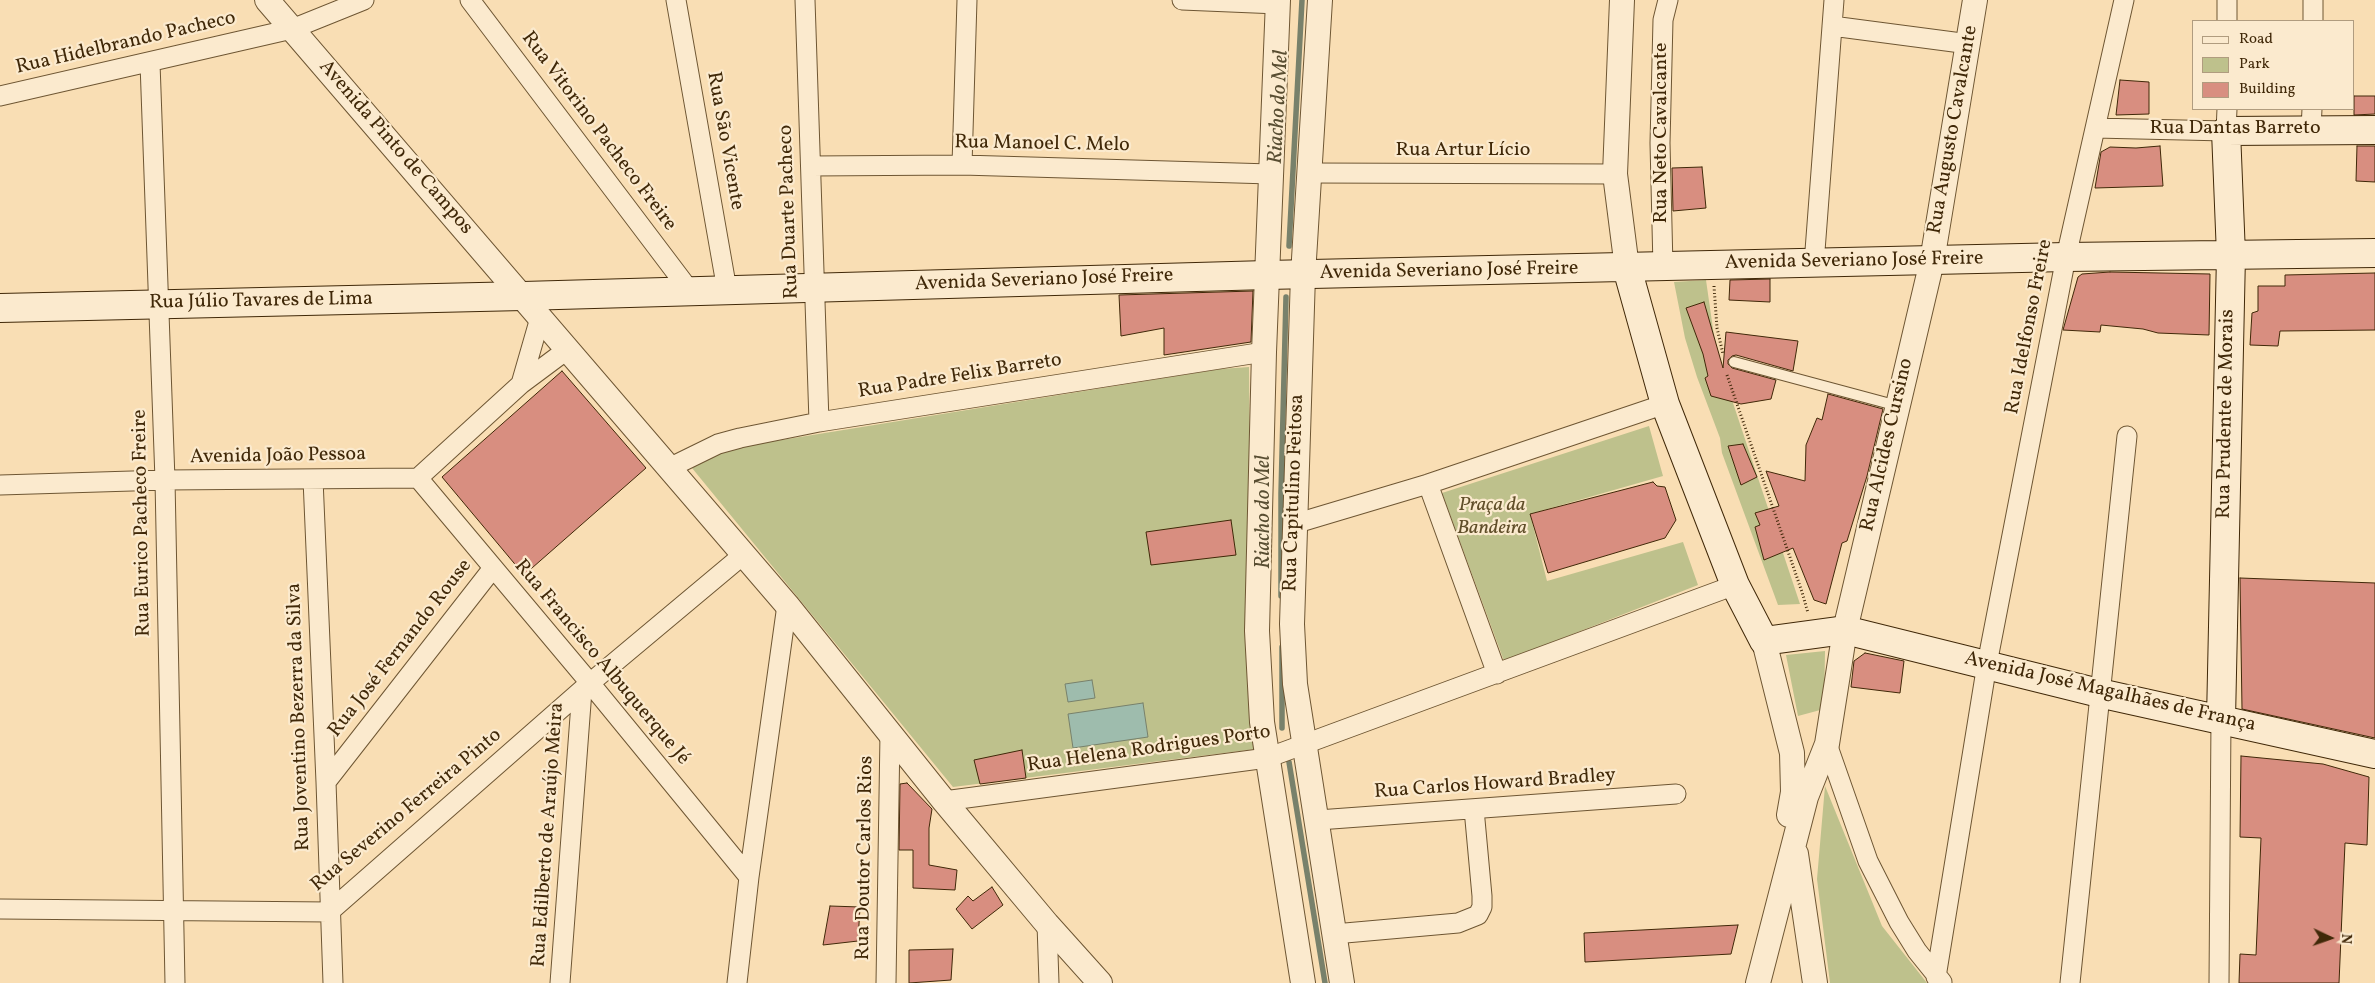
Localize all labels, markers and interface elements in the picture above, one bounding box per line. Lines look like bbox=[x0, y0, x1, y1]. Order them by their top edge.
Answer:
street label: Rua Hidelbrando Pacheco bbox=[14, 7, 238, 81]
legend bbox=[2192, 20, 2355, 110]
street label: Rua Augusto Cavalcante bbox=[1924, 24, 1984, 236]
street label: Rua Vitorino Pacheco Freire bbox=[515, 28, 681, 236]
text: Road bbox=[2239, 29, 2273, 50]
street label: Rua Neto Cavalcante bbox=[1650, 43, 1674, 223]
water label: Riacho do Mel bbox=[1264, 49, 1296, 165]
text: Park bbox=[2239, 54, 2270, 75]
street label: Avenida Pinto de Campos bbox=[313, 56, 477, 240]
street label: Rua São Vicente bbox=[700, 70, 748, 212]
text: Building bbox=[2239, 79, 2295, 100]
street label: Rua Dantas Barreto bbox=[2149, 117, 2321, 141]
street label: Rua Duarte Pacheco bbox=[775, 124, 805, 300]
street label: Rua Manoel C. Melo bbox=[954, 131, 1130, 159]
street label: Rua Artur Lício bbox=[1396, 139, 1530, 163]
street label: Rua Idelfonso Freire bbox=[2001, 237, 2059, 417]
street label: Avenida Severiano José Freire bbox=[1724, 248, 1984, 276]
street label: Avenida Severiano José Freire bbox=[1319, 258, 1579, 286]
street label: Avenida Severiano José Freire bbox=[914, 264, 1174, 298]
street label: Rua Júlio Tavares de Lima bbox=[149, 288, 373, 316]
street label: Rua Prudente de Morais bbox=[2213, 309, 2241, 519]
street label: Rua Padre Felix Barreto bbox=[856, 349, 1064, 405]
street label: Rua Alcides Cursino bbox=[1856, 356, 1920, 534]
street label: Rua Capitulino Feitosa bbox=[1280, 394, 1310, 592]
street label: Rua Eurico Pacheco Freire bbox=[129, 409, 157, 637]
street label: Avenida João Pessoa bbox=[190, 443, 366, 471]
water label: Riacho do Mel bbox=[1252, 455, 1278, 569]
park label: Praça da Bandeira bbox=[1457, 494, 1527, 541]
street label: Rua José Fernando Rouse bbox=[324, 555, 478, 743]
street label: Rua Francisco Albuquerque Jé bbox=[508, 555, 694, 771]
street label: Rua Joventino Bezerra da Silva bbox=[283, 583, 317, 851]
street label: Avenida José Magalhães de França bbox=[1962, 648, 2258, 738]
street label: Rua Edilberto de Araújo Meira bbox=[528, 702, 570, 968]
street label: Rua Helena Rodrigues Porto bbox=[1026, 721, 1272, 779]
street label: Rua Severino Ferreira Pinto bbox=[307, 724, 507, 898]
street label: Rua Doutor Carlos Rios bbox=[852, 755, 880, 961]
street label: Rua Carlos Howard Bradley bbox=[1373, 765, 1617, 805]
north arrow bbox=[2305, 913, 2355, 963]
text: N bbox=[2336, 933, 2355, 944]

